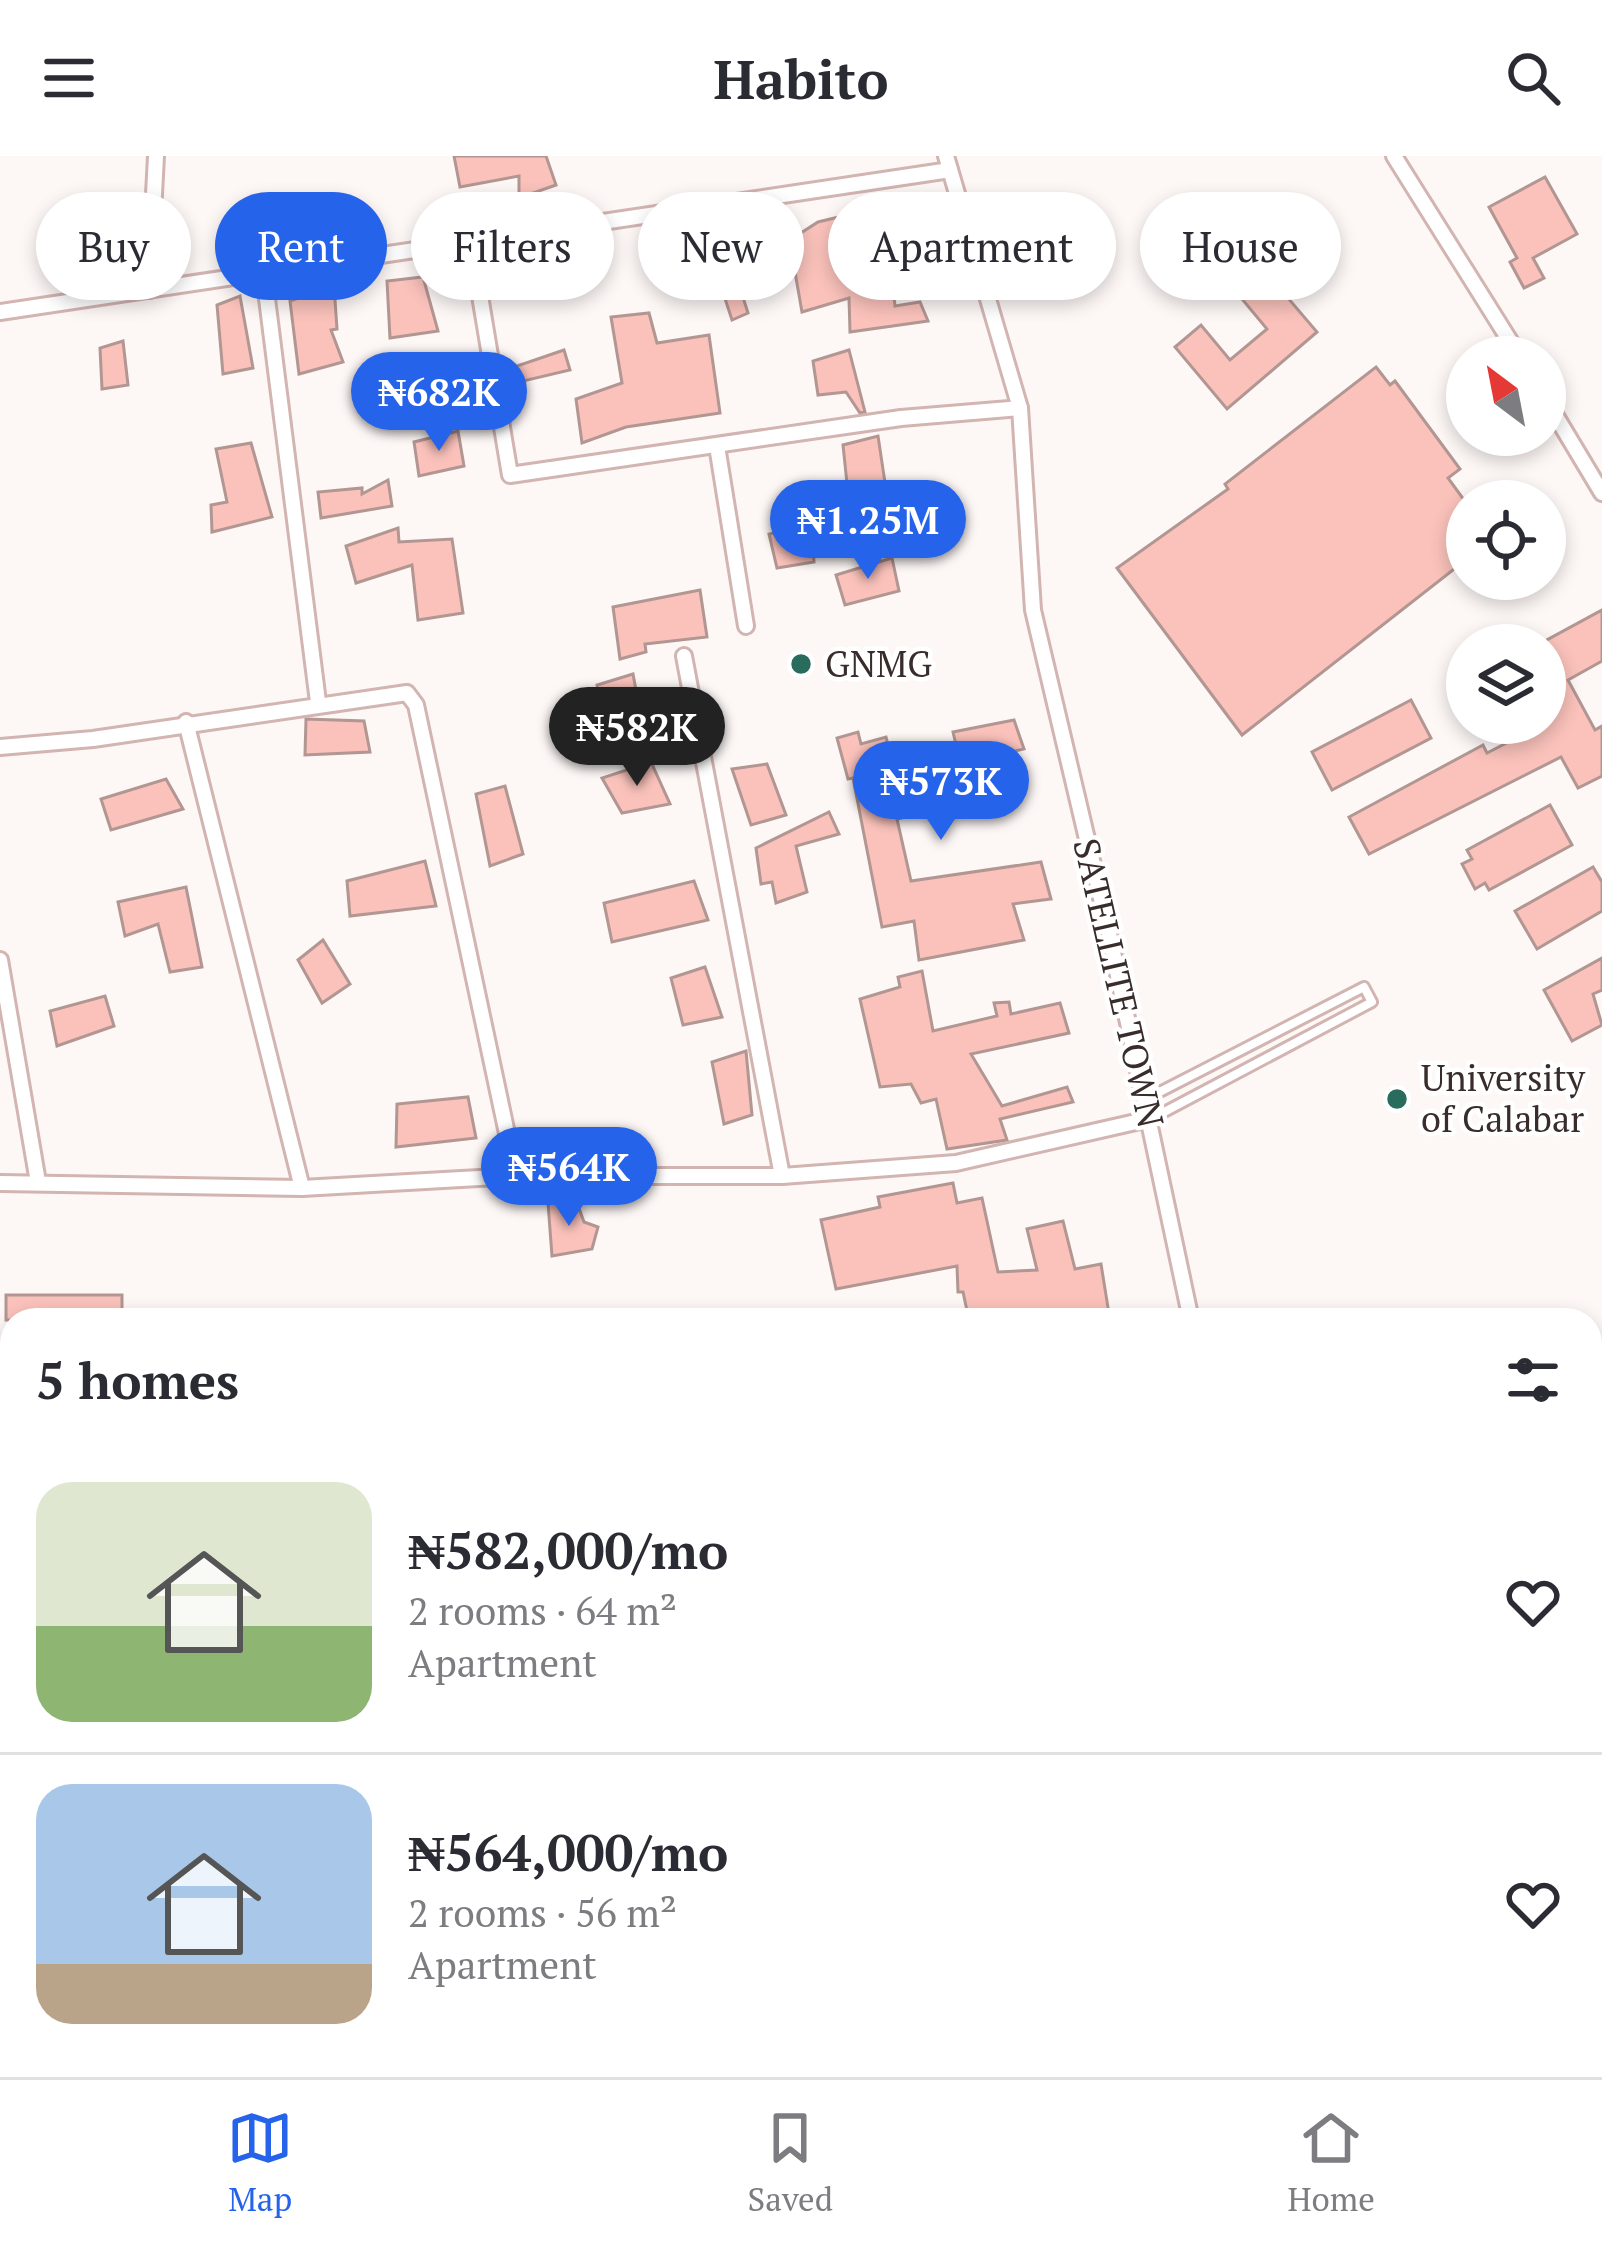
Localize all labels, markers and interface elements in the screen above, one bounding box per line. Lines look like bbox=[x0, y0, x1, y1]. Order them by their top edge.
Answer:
text: Habito bbox=[714, 43, 888, 114]
icon: menu bbox=[36, 45, 102, 111]
icon: search bbox=[1500, 45, 1566, 111]
chip: Buy bbox=[36, 192, 191, 300]
chip: Rent bbox=[215, 192, 387, 300]
chip: Filters bbox=[411, 192, 614, 300]
chip: New bbox=[638, 192, 804, 300]
chip: Apartment bbox=[828, 192, 1116, 300]
chip: House bbox=[1140, 192, 1341, 300]
north arrow bbox=[1446, 336, 1566, 456]
map controls bbox=[1446, 336, 1566, 744]
pin: ₦682K bbox=[355, 352, 523, 454]
text: ₦682K bbox=[378, 365, 500, 417]
pin: ₦1.25M bbox=[770, 480, 966, 582]
button: locate bbox=[1446, 480, 1566, 600]
text: ₦1.25M bbox=[797, 493, 939, 545]
button: layers bbox=[1446, 624, 1566, 744]
place label: GNMG bbox=[825, 640, 932, 687]
marker: GNMG bbox=[788, 651, 814, 677]
pin: ₦582K bbox=[553, 687, 721, 789]
text: ₦582K bbox=[576, 700, 698, 752]
pin: ₦573K bbox=[857, 741, 1025, 843]
text: ₦573K bbox=[880, 754, 1002, 806]
street label: SATELLITE TOWN bbox=[1063, 834, 1176, 1132]
place label: University of Calabar bbox=[1421, 1054, 1586, 1142]
marker: University of Calabar bbox=[1384, 1086, 1410, 1112]
pin: ₦564K bbox=[485, 1127, 653, 1229]
text: ₦564K bbox=[508, 1140, 630, 1192]
text: 5 homes bbox=[36, 1346, 239, 1414]
icon: filters bbox=[1500, 1347, 1566, 1413]
text: ₦582,000/mo bbox=[408, 1516, 728, 1584]
icon: home bbox=[132, 1530, 276, 1674]
icon: heart bbox=[1500, 1569, 1566, 1635]
text: 2 rooms · 64 m² bbox=[408, 1584, 677, 1636]
text: Apartment bbox=[408, 1636, 597, 1688]
text: ₦564,000/mo bbox=[408, 1818, 728, 1886]
icon: home bbox=[132, 1832, 276, 1976]
icon: heart bbox=[1500, 1871, 1566, 1937]
text: 2 rooms · 56 m² bbox=[408, 1886, 677, 1938]
text: Apartment bbox=[408, 1938, 597, 1990]
tab: Map bbox=[227, 2105, 293, 2220]
tab: Saved bbox=[748, 2105, 833, 2220]
tab: Home bbox=[1287, 2105, 1375, 2220]

